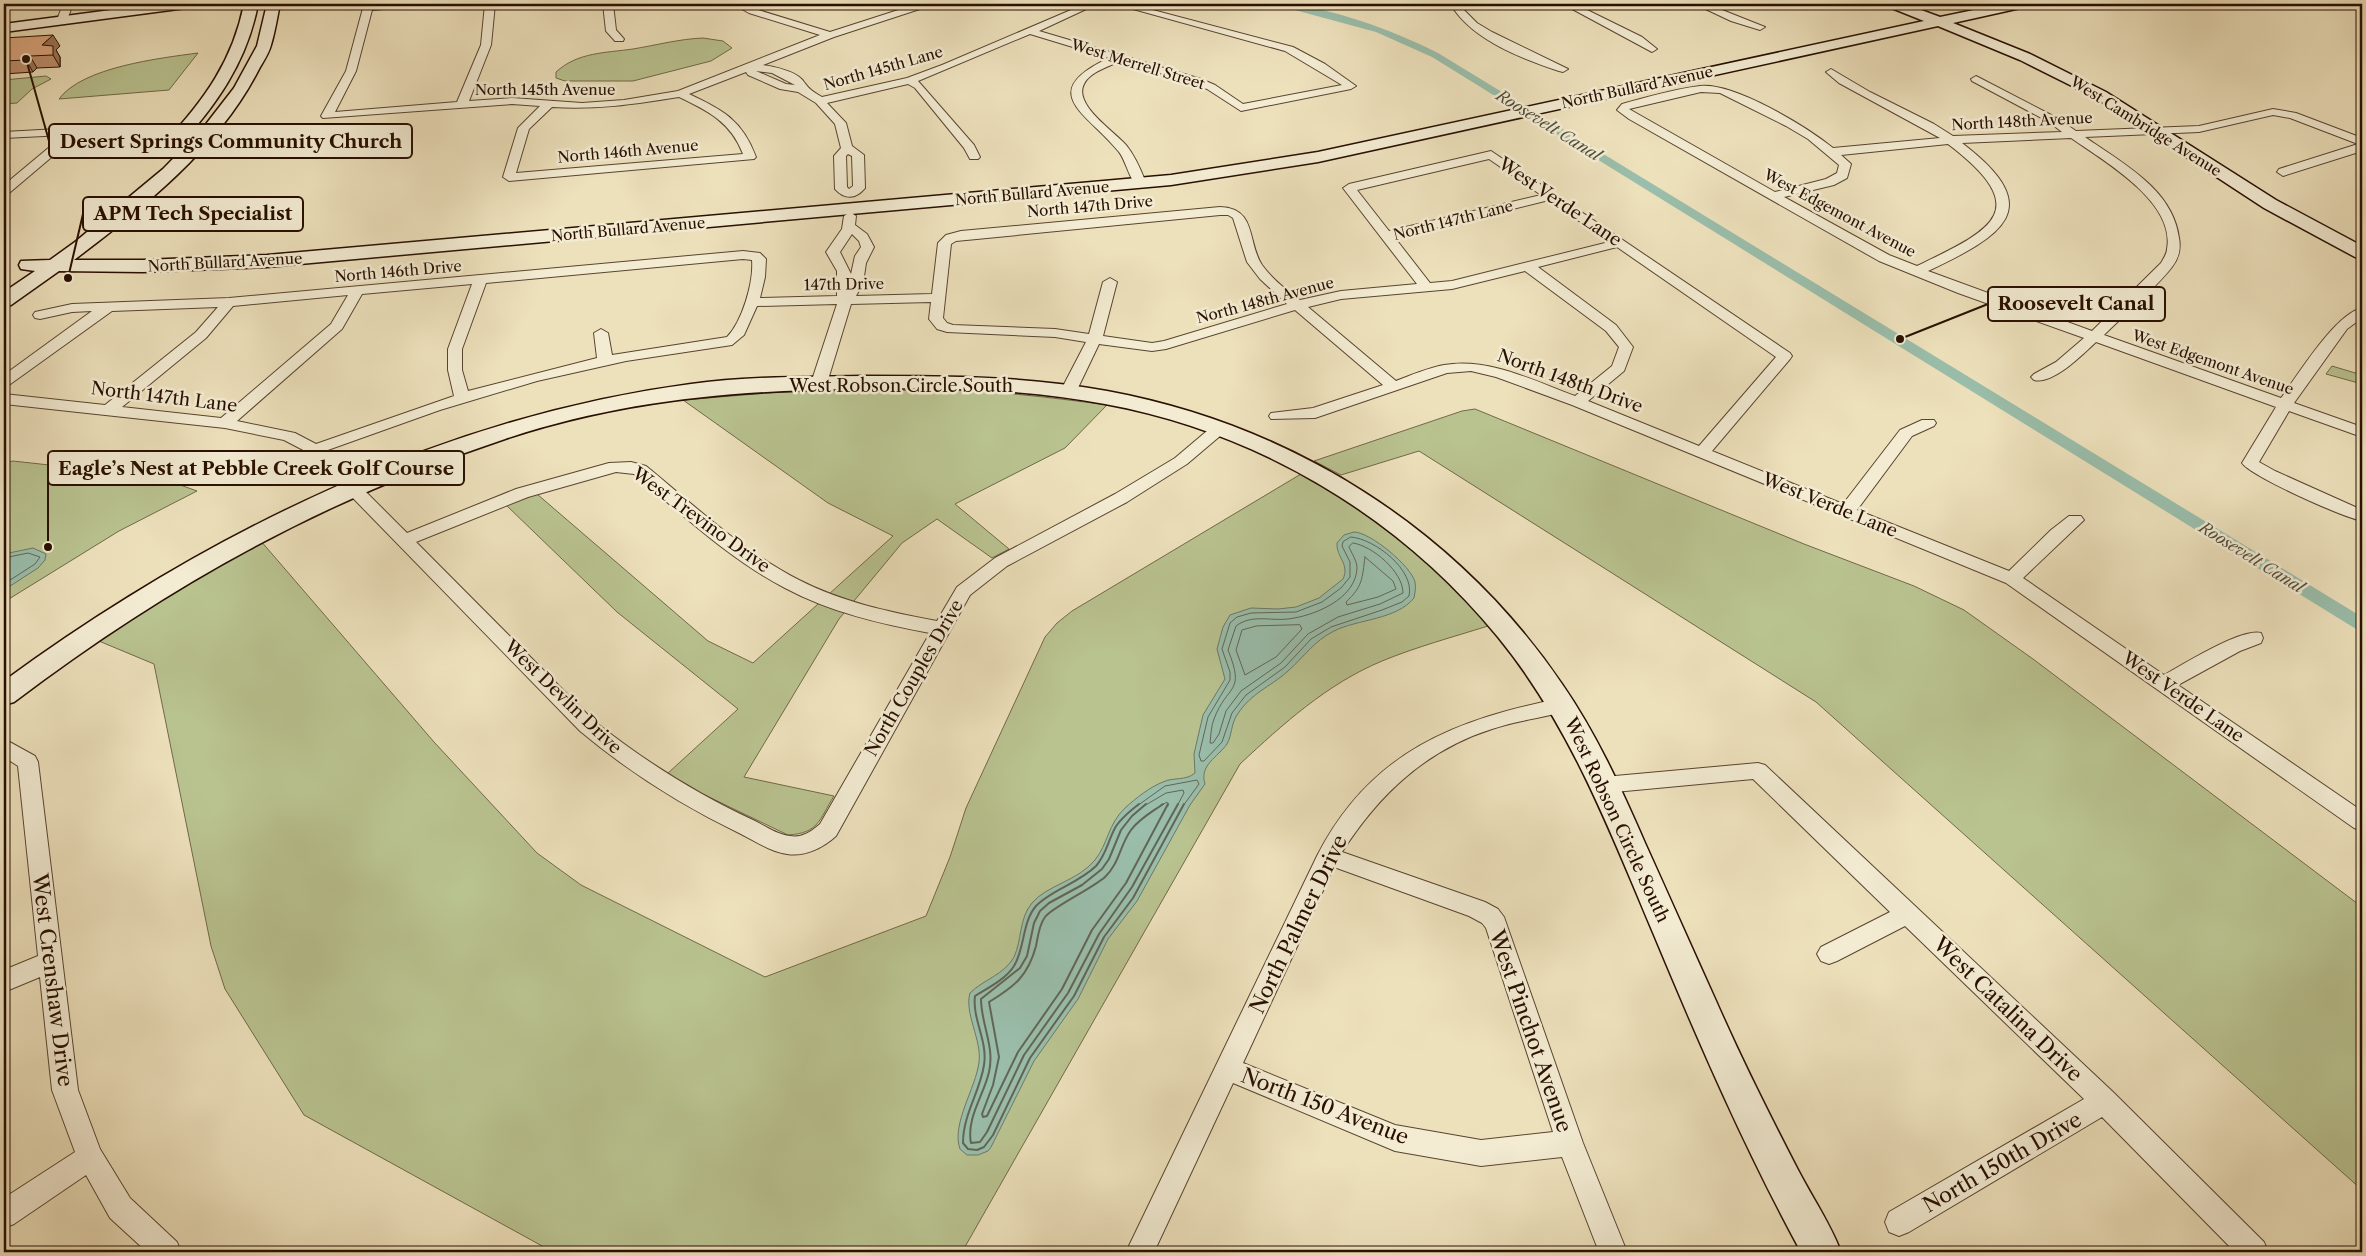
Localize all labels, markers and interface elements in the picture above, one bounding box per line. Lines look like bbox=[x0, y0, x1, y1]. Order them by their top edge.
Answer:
street label: West Merrell Street bbox=[1068, 34, 1208, 94]
street label: North 145th Lane bbox=[821, 42, 945, 94]
street label: North Bullard Avenue bbox=[1559, 62, 1715, 112]
street label: West Cambridge Avenue bbox=[2066, 71, 2225, 180]
street label: North 145th Avenue bbox=[475, 80, 615, 99]
water label: Roosevelt Canal bbox=[1491, 84, 1607, 166]
street label: North 148th Avenue bbox=[1951, 108, 2093, 134]
callout: Desert Springs Community Church bbox=[49, 124, 412, 158]
text: Desert Springs Community Church bbox=[60, 130, 402, 153]
street label: North 146th Avenue bbox=[557, 135, 699, 167]
street label: West Verde Lane bbox=[1493, 152, 1626, 251]
street label: West Edgemont Avenue bbox=[1760, 164, 1919, 261]
street label: North Bullard Avenue bbox=[954, 177, 1110, 209]
street label: North 147th Drive bbox=[1026, 191, 1154, 221]
street label: North 147th Lane bbox=[1391, 196, 1515, 244]
callout: APM Tech Specialist bbox=[83, 197, 303, 231]
text: APM Tech Specialist bbox=[93, 202, 293, 225]
street label: North Bullard Avenue bbox=[550, 213, 706, 245]
street label: North Bullard Avenue bbox=[147, 248, 303, 276]
street label: North 146th Drive bbox=[334, 256, 462, 286]
street label: North 148th Avenue bbox=[1194, 273, 1336, 327]
street label: 147th Drive bbox=[804, 274, 884, 294]
callout: Roosevelt Canal bbox=[1988, 287, 2165, 321]
text: Roosevelt Canal bbox=[1997, 292, 2155, 315]
street label: West Edgemont Avenue bbox=[2129, 325, 2296, 399]
street label: North 148th Drive bbox=[1494, 344, 1646, 418]
street label: West Robson Circle South bbox=[788, 375, 1013, 397]
street label: North 147th Lane bbox=[90, 377, 238, 417]
callout: Eagle’s Nest at Pebble Creek Golf Course bbox=[48, 451, 464, 485]
text: Eagle’s Nest at Pebble Creek Golf Course bbox=[58, 457, 454, 480]
street label: West Trevino Drive bbox=[627, 462, 774, 577]
street label: West Verde Lane bbox=[1758, 467, 1901, 542]
water label: Roosevelt Canal bbox=[2194, 516, 2310, 598]
street label: North Couples Drive bbox=[860, 596, 968, 760]
street label: West Devlin Drive bbox=[499, 635, 626, 759]
street label: West Verde Lane bbox=[2117, 646, 2248, 747]
street label: West Robson Circle South bbox=[1559, 713, 1674, 926]
street label: North Palmer Drive bbox=[1244, 831, 1352, 1017]
street label: West Crenshaw Drive bbox=[27, 871, 78, 1088]
street label: West Pinchot Avenue bbox=[1484, 926, 1577, 1135]
street label: West Catalina Drive bbox=[1928, 931, 2088, 1087]
street label: North 150 Avenue bbox=[1238, 1062, 1412, 1150]
street label: North 150th Drive bbox=[1918, 1106, 2086, 1218]

